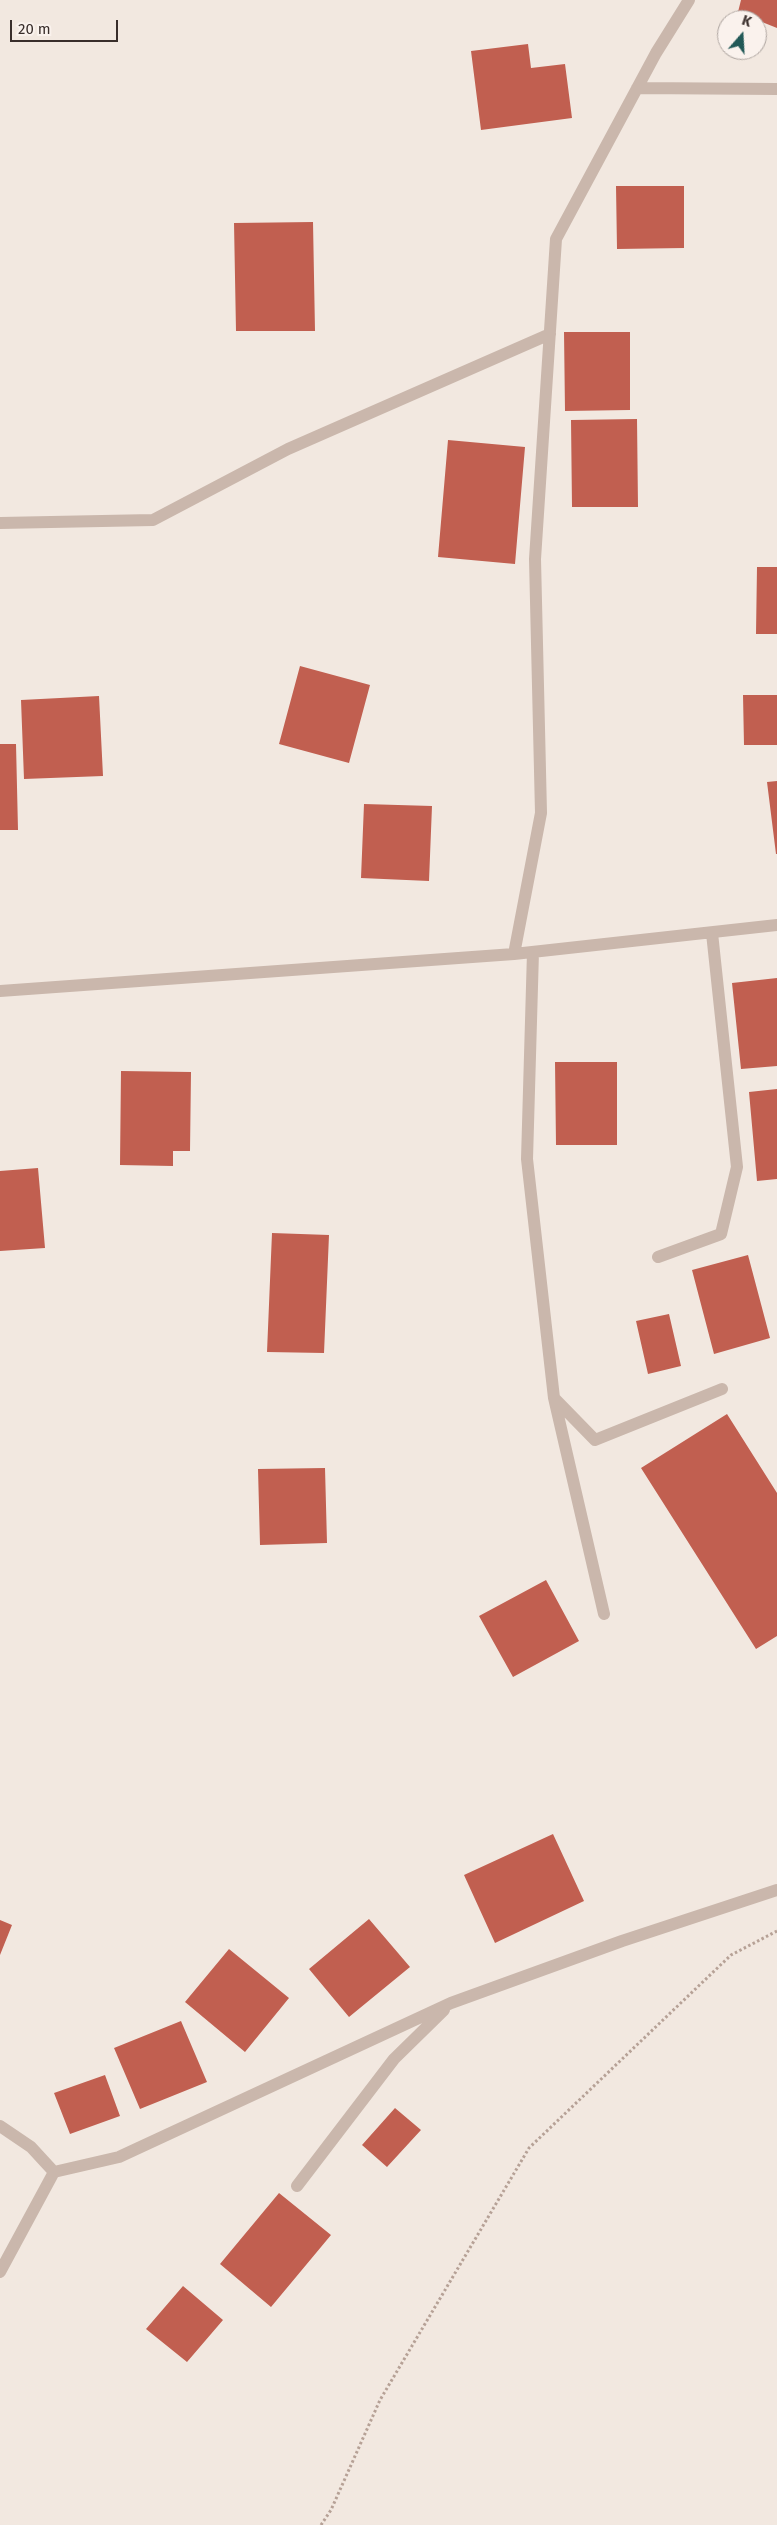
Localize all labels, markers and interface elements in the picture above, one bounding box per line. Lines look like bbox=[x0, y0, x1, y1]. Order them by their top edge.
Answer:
scale bar bbox=[12, 10, 120, 42]
north arrow bbox=[717, 10, 767, 60]
text: K bbox=[740, 12, 754, 31]
text: 20 m bbox=[18, 20, 51, 38]

